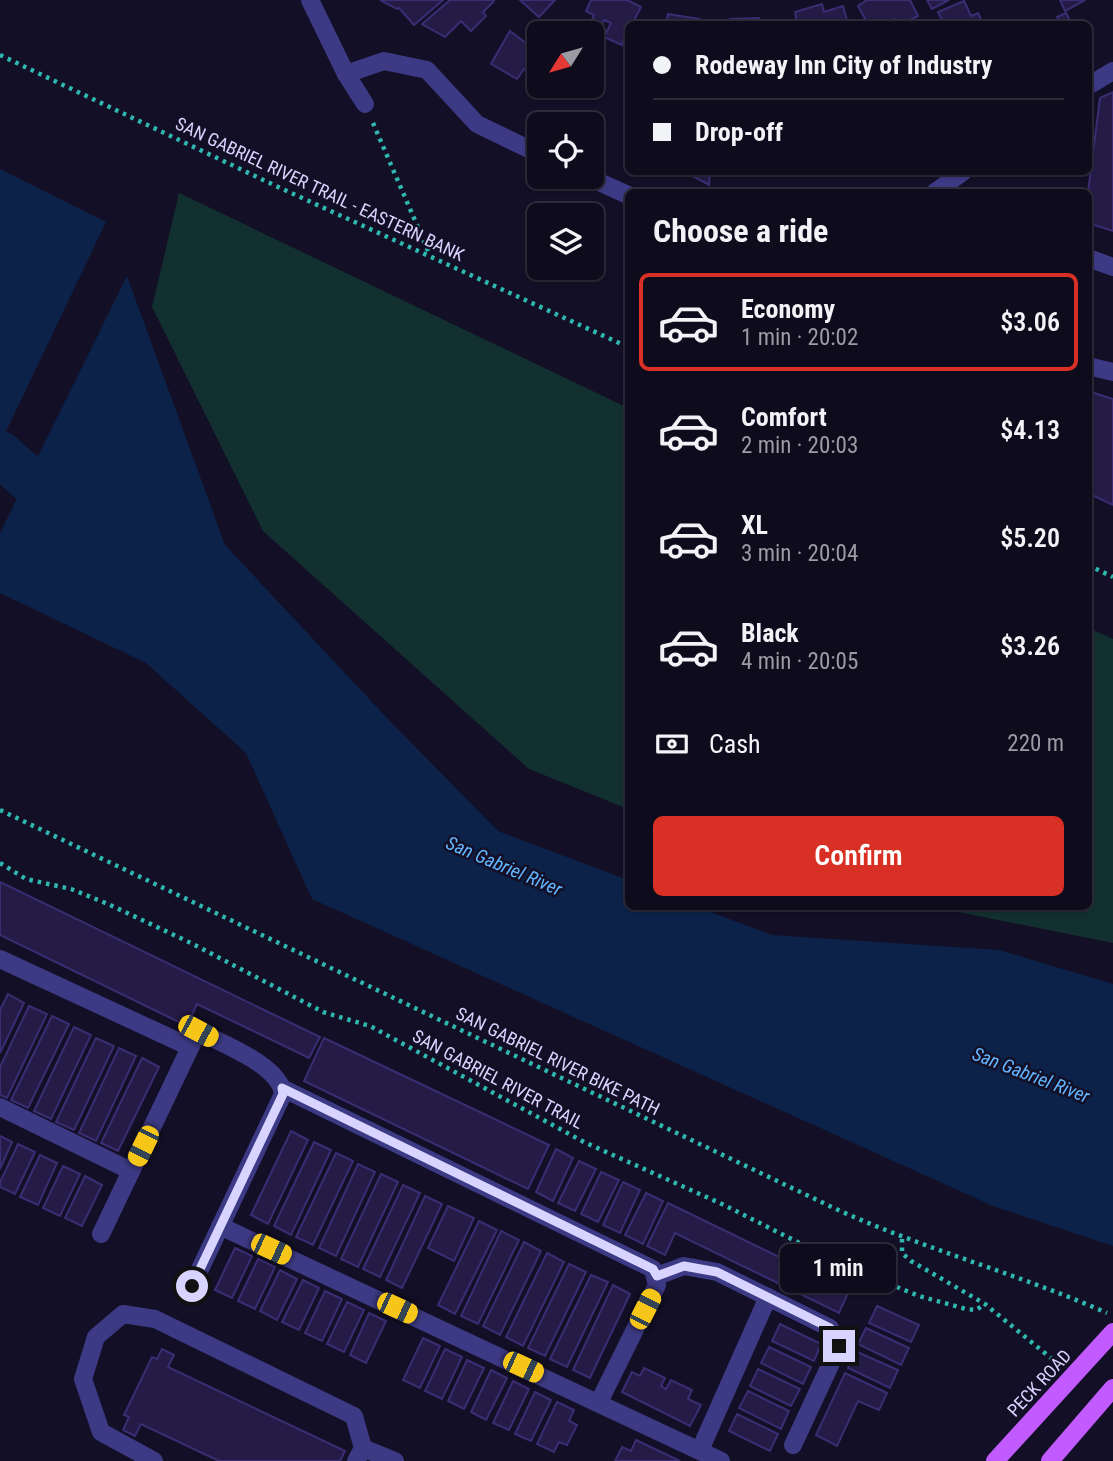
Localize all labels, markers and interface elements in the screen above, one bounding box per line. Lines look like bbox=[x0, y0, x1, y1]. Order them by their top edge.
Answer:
north arrow bbox=[527, 21, 604, 98]
map controls bbox=[527, 21, 604, 280]
text: Rodeway Inn City of Industry bbox=[695, 50, 992, 80]
button: locate bbox=[527, 112, 604, 189]
street label: SAN GABRIEL RIVER TRAIL - EASTERN BANK bbox=[172, 113, 468, 265]
text: Drop-off bbox=[695, 117, 783, 147]
button: layers bbox=[527, 203, 604, 280]
text: Choose a ride bbox=[653, 212, 828, 250]
icon: car bbox=[657, 291, 720, 354]
text: Economy bbox=[741, 294, 835, 324]
text: $3.06 bbox=[1000, 307, 1060, 337]
text: 1 min · 20:02 bbox=[741, 324, 858, 351]
icon: car bbox=[657, 399, 720, 462]
text: Comfort bbox=[741, 402, 827, 432]
text: $4.13 bbox=[1000, 415, 1060, 445]
text: 2 min · 20:03 bbox=[741, 432, 858, 459]
icon: car bbox=[657, 507, 720, 570]
text: XL bbox=[741, 510, 768, 540]
text: $5.20 bbox=[1000, 523, 1060, 553]
text: 3 min · 20:04 bbox=[741, 540, 858, 567]
icon: car bbox=[657, 615, 720, 678]
text: Black bbox=[741, 618, 799, 648]
text: $3.26 bbox=[1000, 631, 1060, 661]
text: 4 min · 20:05 bbox=[741, 648, 858, 675]
icon: cash bbox=[653, 725, 691, 763]
text: Cash bbox=[709, 729, 761, 759]
text: 220 m bbox=[1007, 730, 1064, 757]
button: Confirm bbox=[653, 816, 1064, 896]
water label: San Gabriel River bbox=[443, 831, 566, 901]
street label: SAN GABRIEL RIVER BIKE PATH bbox=[453, 1002, 663, 1120]
car bbox=[175, 1012, 222, 1050]
street label: SAN GABRIEL RIVER TRAIL bbox=[409, 1025, 587, 1133]
water label: San Gabriel River bbox=[969, 1042, 1093, 1108]
car bbox=[125, 1123, 162, 1169]
car bbox=[248, 1231, 295, 1267]
callout: 1 min bbox=[781, 1244, 897, 1294]
text: 1 min bbox=[813, 1255, 863, 1282]
route start bbox=[176, 1270, 208, 1302]
car bbox=[627, 1286, 664, 1332]
car bbox=[374, 1290, 421, 1326]
route end bbox=[823, 1330, 855, 1362]
street label: PECK ROAD bbox=[1003, 1345, 1075, 1421]
car bbox=[500, 1349, 547, 1385]

